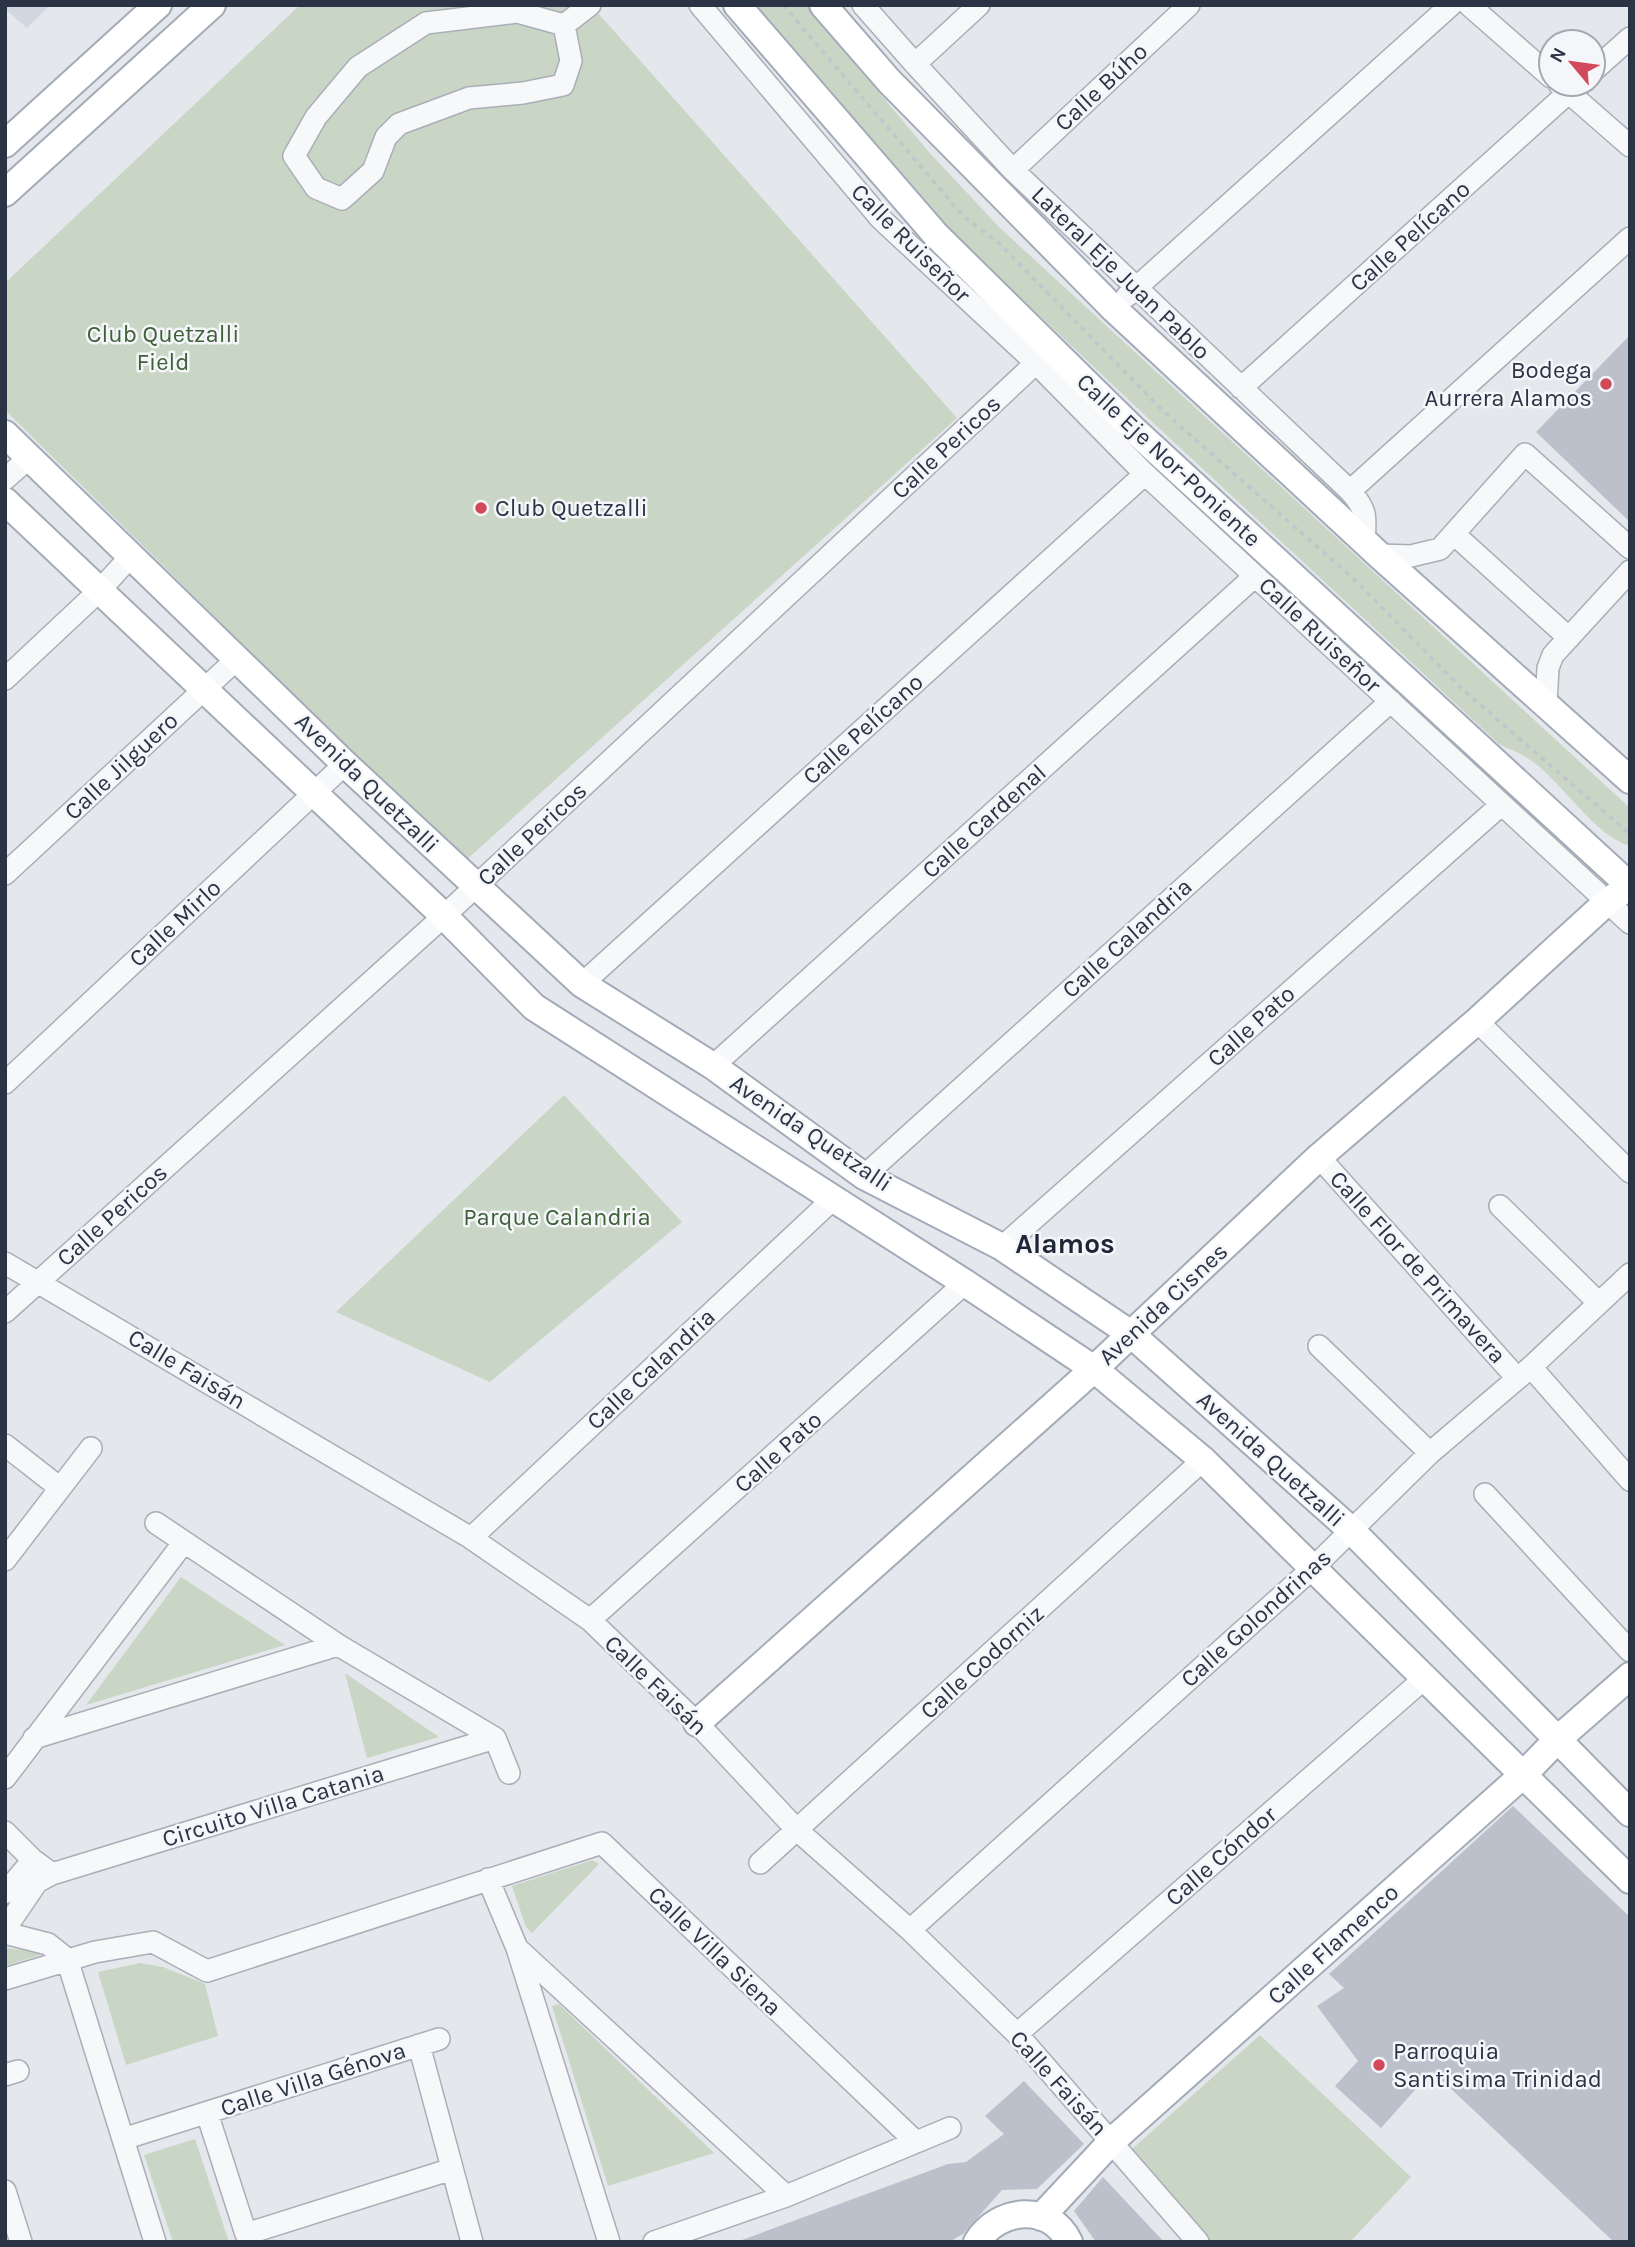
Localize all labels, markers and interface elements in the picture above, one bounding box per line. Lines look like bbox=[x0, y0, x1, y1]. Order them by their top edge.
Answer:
north arrow bbox=[1537, 28, 1607, 98]
street label: Calle Búho bbox=[1049, 37, 1153, 137]
text: N bbox=[1545, 44, 1571, 67]
street label: Calle Pelícano bbox=[1344, 175, 1476, 297]
street label: Calle Ruiseñor bbox=[846, 178, 977, 309]
street label: Lateral Eje Juan Pablo bbox=[1026, 181, 1216, 365]
park label: Club Quetzalli Field bbox=[87, 320, 239, 376]
place label: Bodega Aurrera Alamos bbox=[1425, 356, 1592, 412]
street label: Calle Eje Nor-Poniente bbox=[1071, 368, 1267, 552]
marker: Bodega Aurrera Alamos bbox=[1598, 376, 1614, 392]
street label: Calle Pericos bbox=[886, 389, 1006, 505]
place label: Club Quetzalli bbox=[495, 494, 648, 522]
marker: Club Quetzalli bbox=[473, 500, 489, 516]
street label: Calle Ruiseñor bbox=[1253, 571, 1387, 699]
street label: Calle Pelícano bbox=[797, 668, 929, 790]
street label: Calle Jilguero bbox=[58, 706, 184, 826]
street label: Avenida Quetzalli bbox=[289, 707, 445, 859]
street label: Calle Cardenal bbox=[916, 758, 1052, 884]
street label: Calle Pericos bbox=[472, 776, 592, 892]
street label: Calle Calandria bbox=[1056, 872, 1198, 1004]
street label: Calle Mirlo bbox=[123, 873, 227, 973]
street label: Calle Pato bbox=[1201, 979, 1301, 1073]
street label: Avenida Quetzalli bbox=[725, 1069, 897, 1197]
street label: Calle Pericos bbox=[51, 1158, 173, 1272]
street label: Calle Flor de Primavera bbox=[1324, 1165, 1512, 1369]
park label: Parque Calandria bbox=[463, 1203, 651, 1231]
district label: Alamos bbox=[1015, 1227, 1115, 1260]
street label: Avenida Cisnes bbox=[1093, 1237, 1233, 1371]
street label: Calle Calandria bbox=[581, 1302, 721, 1436]
street label: Calle Faisán bbox=[123, 1323, 251, 1415]
street label: Avenida Quetzalli bbox=[1191, 1385, 1351, 1533]
street label: Calle Pato bbox=[728, 1405, 828, 1499]
street label: Calle Golondrinas bbox=[1175, 1543, 1337, 1693]
street label: Calle Codorniz bbox=[915, 1599, 1049, 1725]
street label: Calle Faisán bbox=[599, 1629, 713, 1741]
street label: Circuito Villa Catania bbox=[159, 1759, 387, 1853]
street label: Calle Cóndor bbox=[1160, 1800, 1282, 1912]
street label: Calle Flamenco bbox=[1262, 1878, 1404, 2010]
street label: Calle Villa Siena bbox=[643, 1880, 787, 2022]
street label: Calle Faisán bbox=[1004, 2025, 1114, 2141]
street label: Calle Villa Génova bbox=[217, 2036, 409, 2122]
place label: Parroquia Santisima Trinidad bbox=[1393, 2037, 1602, 2093]
marker: Parroquia Santisima Trinidad bbox=[1371, 2057, 1387, 2073]

